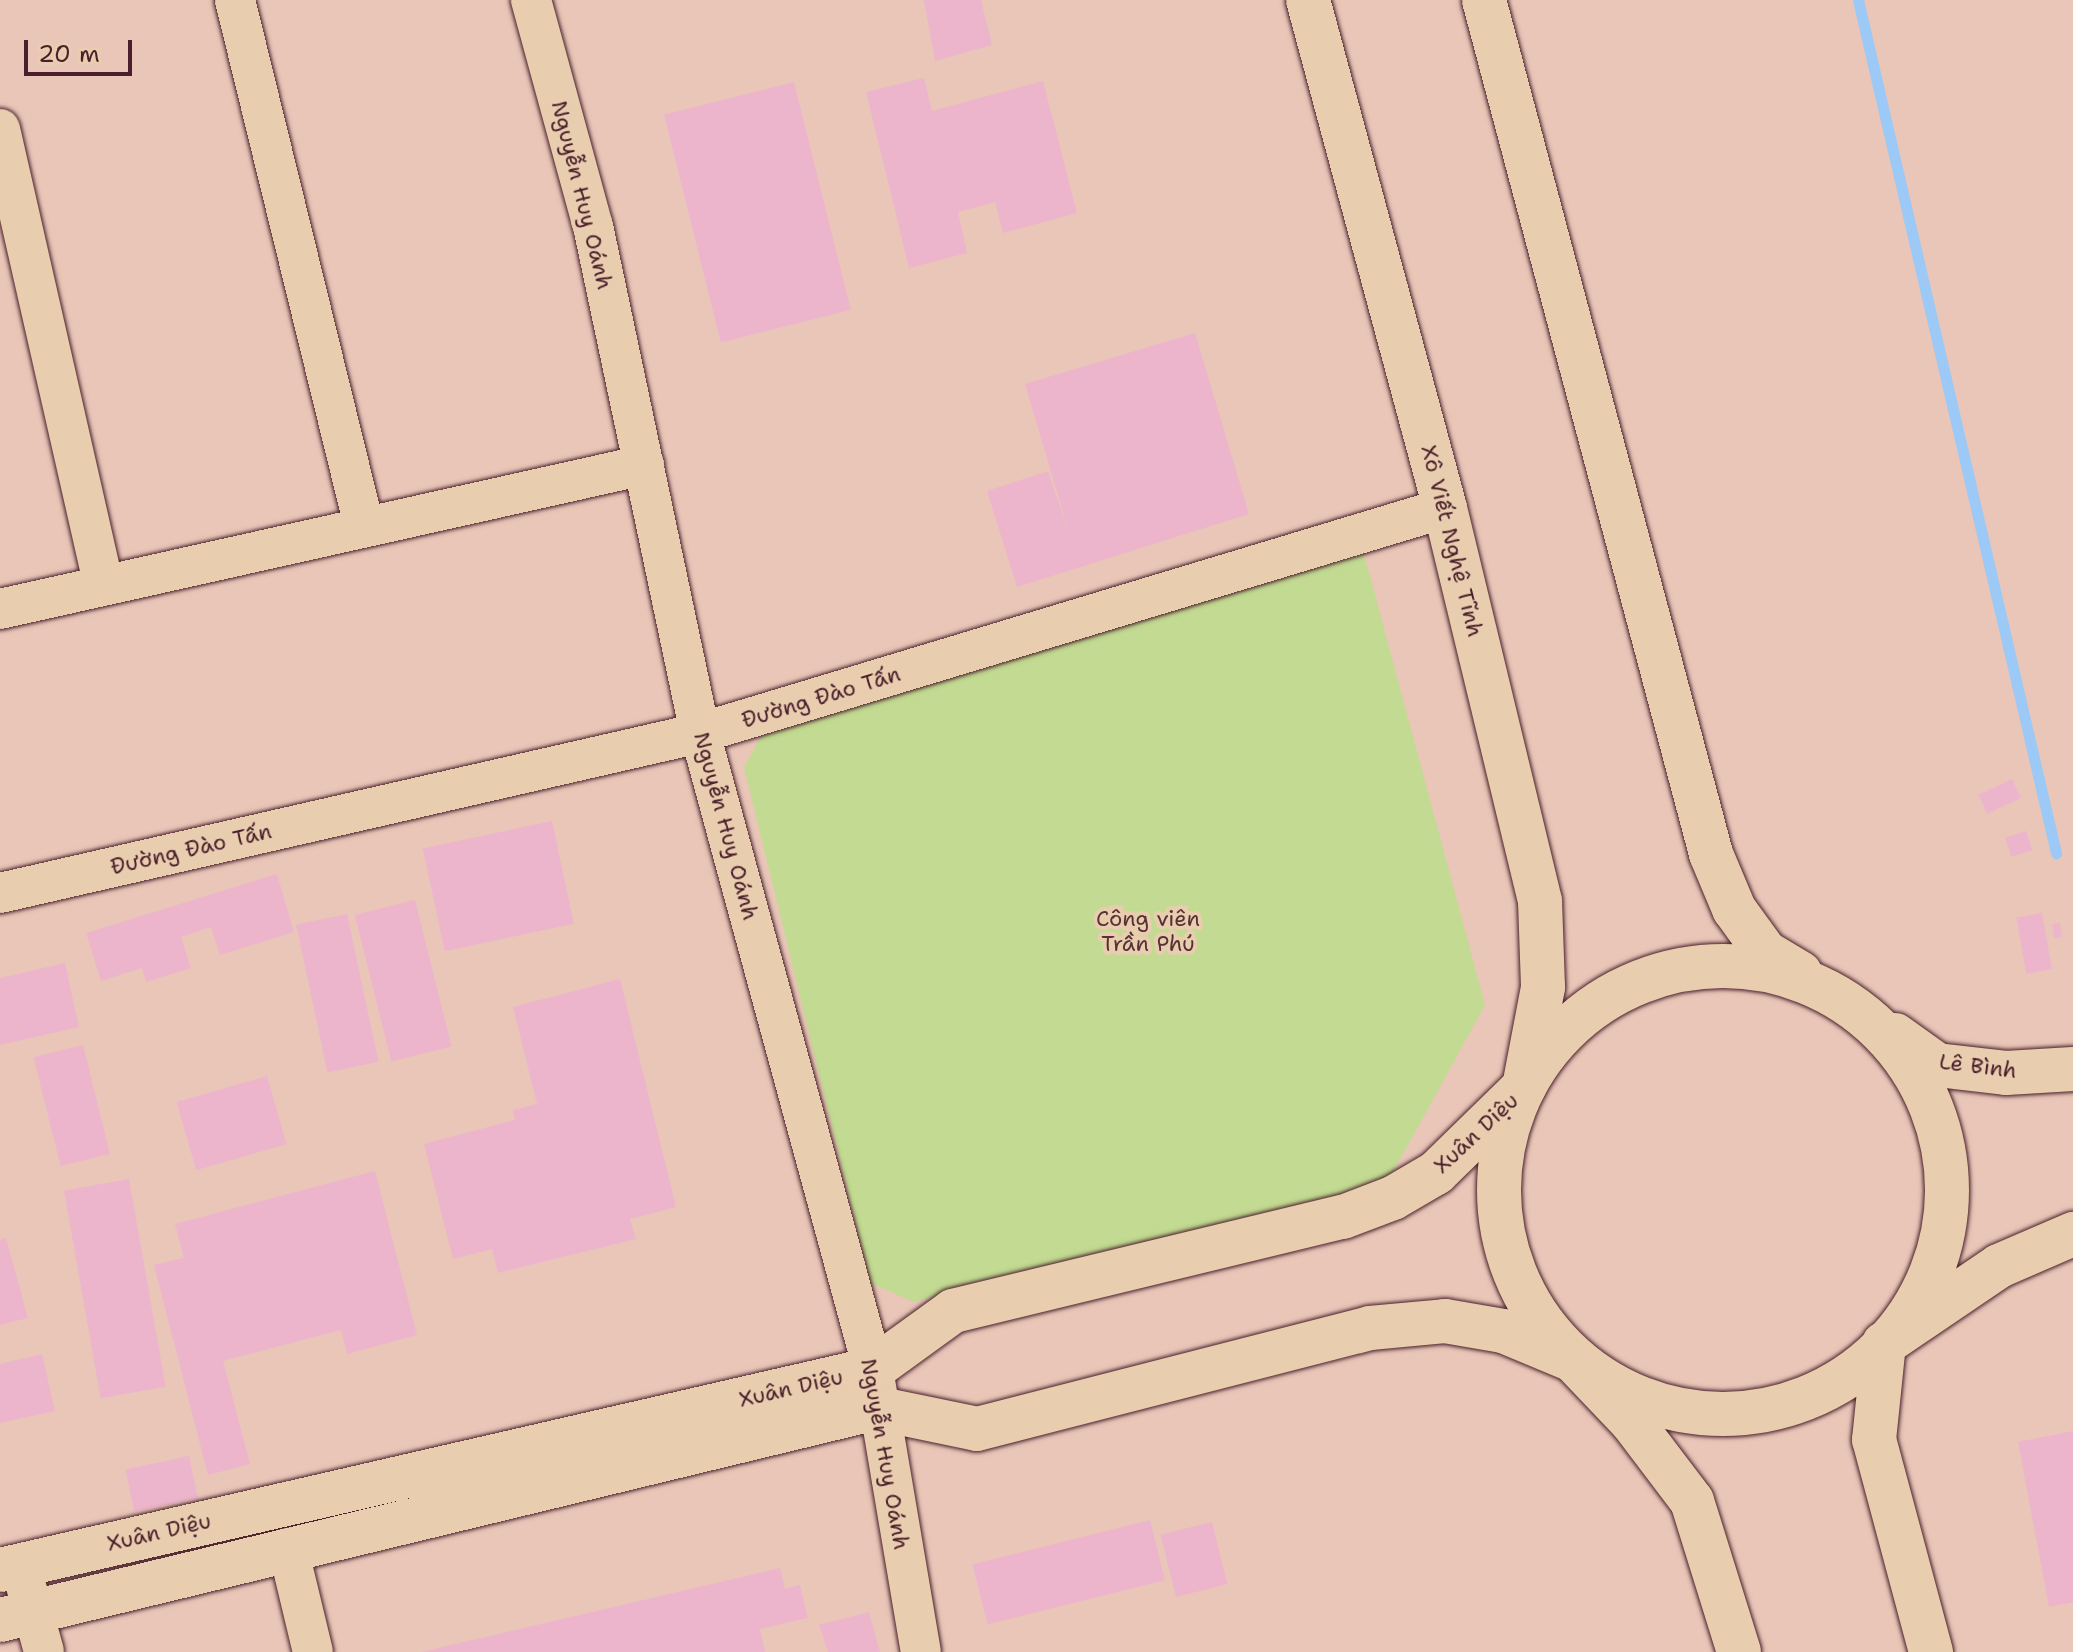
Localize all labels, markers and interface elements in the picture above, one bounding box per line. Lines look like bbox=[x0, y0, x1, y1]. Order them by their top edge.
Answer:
scale bar bbox=[28, 24, 136, 74]
text: 20 m bbox=[38, 38, 100, 70]
street label: Nguyễn Huy Oánh bbox=[546, 98, 618, 292]
street label: Xô Viết Nghệ Tĩnh bbox=[1415, 442, 1489, 640]
street label: Đường Đào Tấn bbox=[738, 660, 904, 734]
street label: Nguyễn Huy Oánh bbox=[688, 729, 764, 923]
street label: Đường Đào Tấn bbox=[108, 818, 274, 880]
park label: Công viên Trần Phú bbox=[1096, 905, 1200, 956]
street label: Lê Bình bbox=[1938, 1048, 2018, 1084]
street label: Xuân Diệu bbox=[1428, 1087, 1524, 1179]
street label: Nguyễn Huy Oánh bbox=[855, 1356, 915, 1552]
street label: Xuân Diệu bbox=[736, 1363, 846, 1413]
street label: Xuân Diệu bbox=[104, 1507, 214, 1557]

